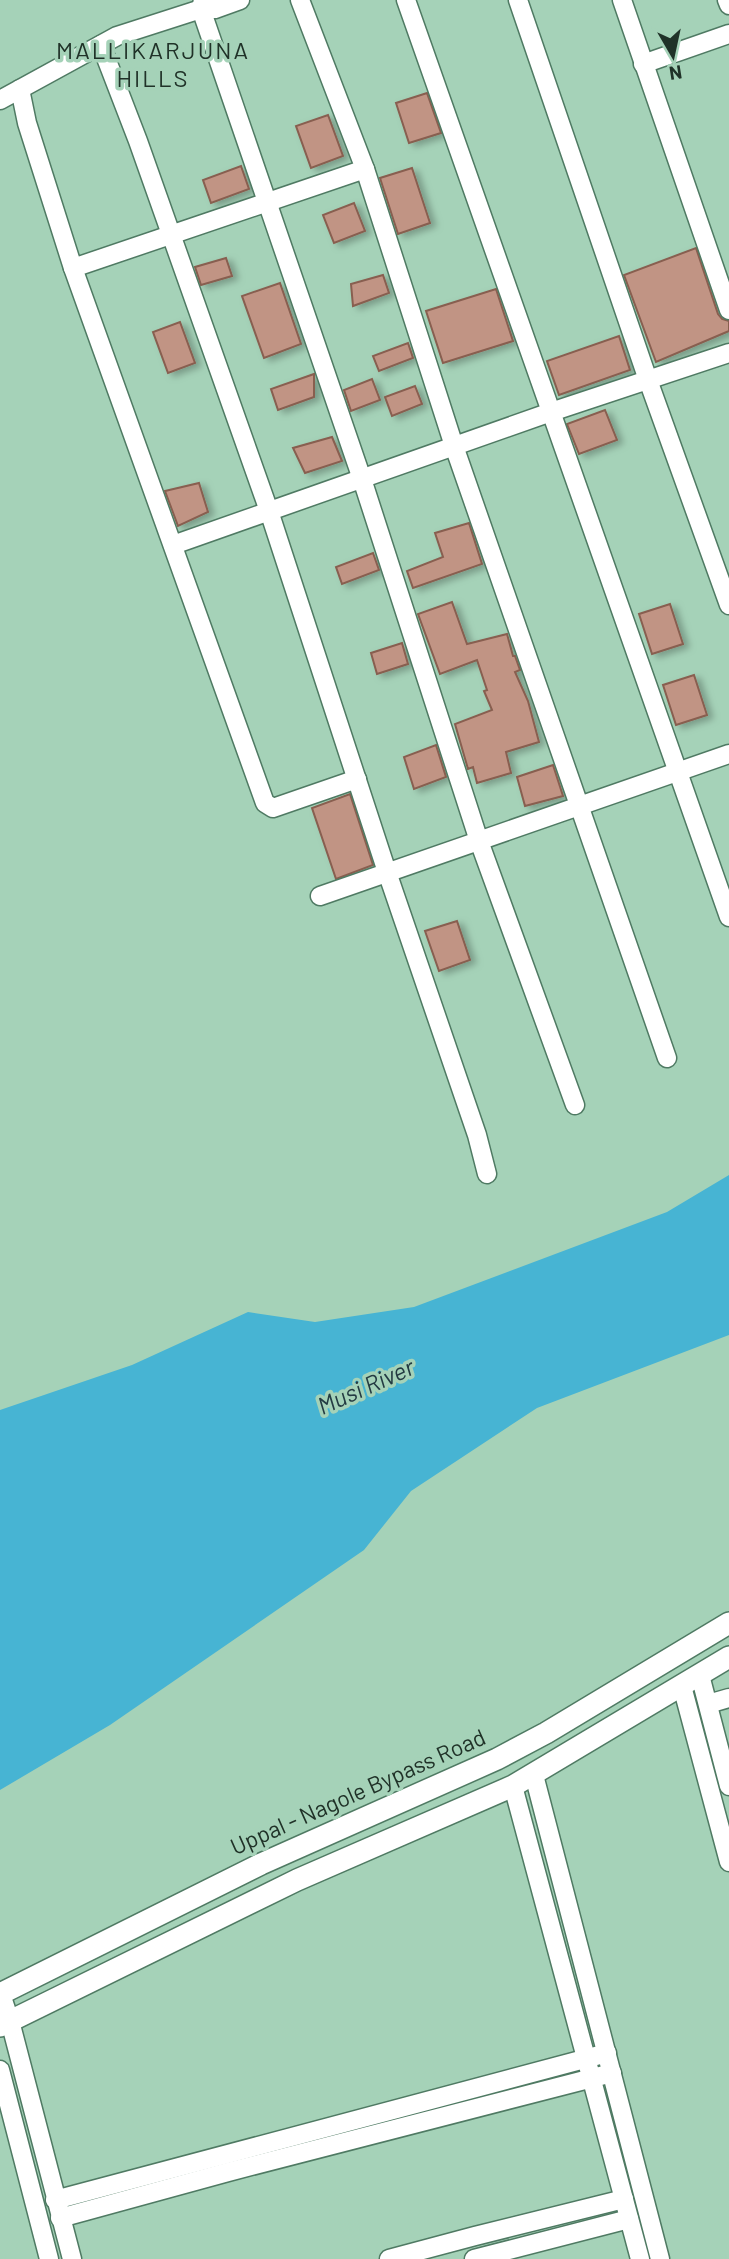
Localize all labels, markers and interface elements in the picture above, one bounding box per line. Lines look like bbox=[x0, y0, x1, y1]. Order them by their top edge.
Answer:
north arrow bbox=[638, 21, 708, 91]
district label: MALLIKARJUNA HILLS bbox=[56, 35, 250, 92]
text: N bbox=[668, 61, 684, 86]
water label: Musi River bbox=[313, 1351, 420, 1420]
street label: Uppal - Nagole Bypass Road bbox=[226, 1722, 490, 1860]

